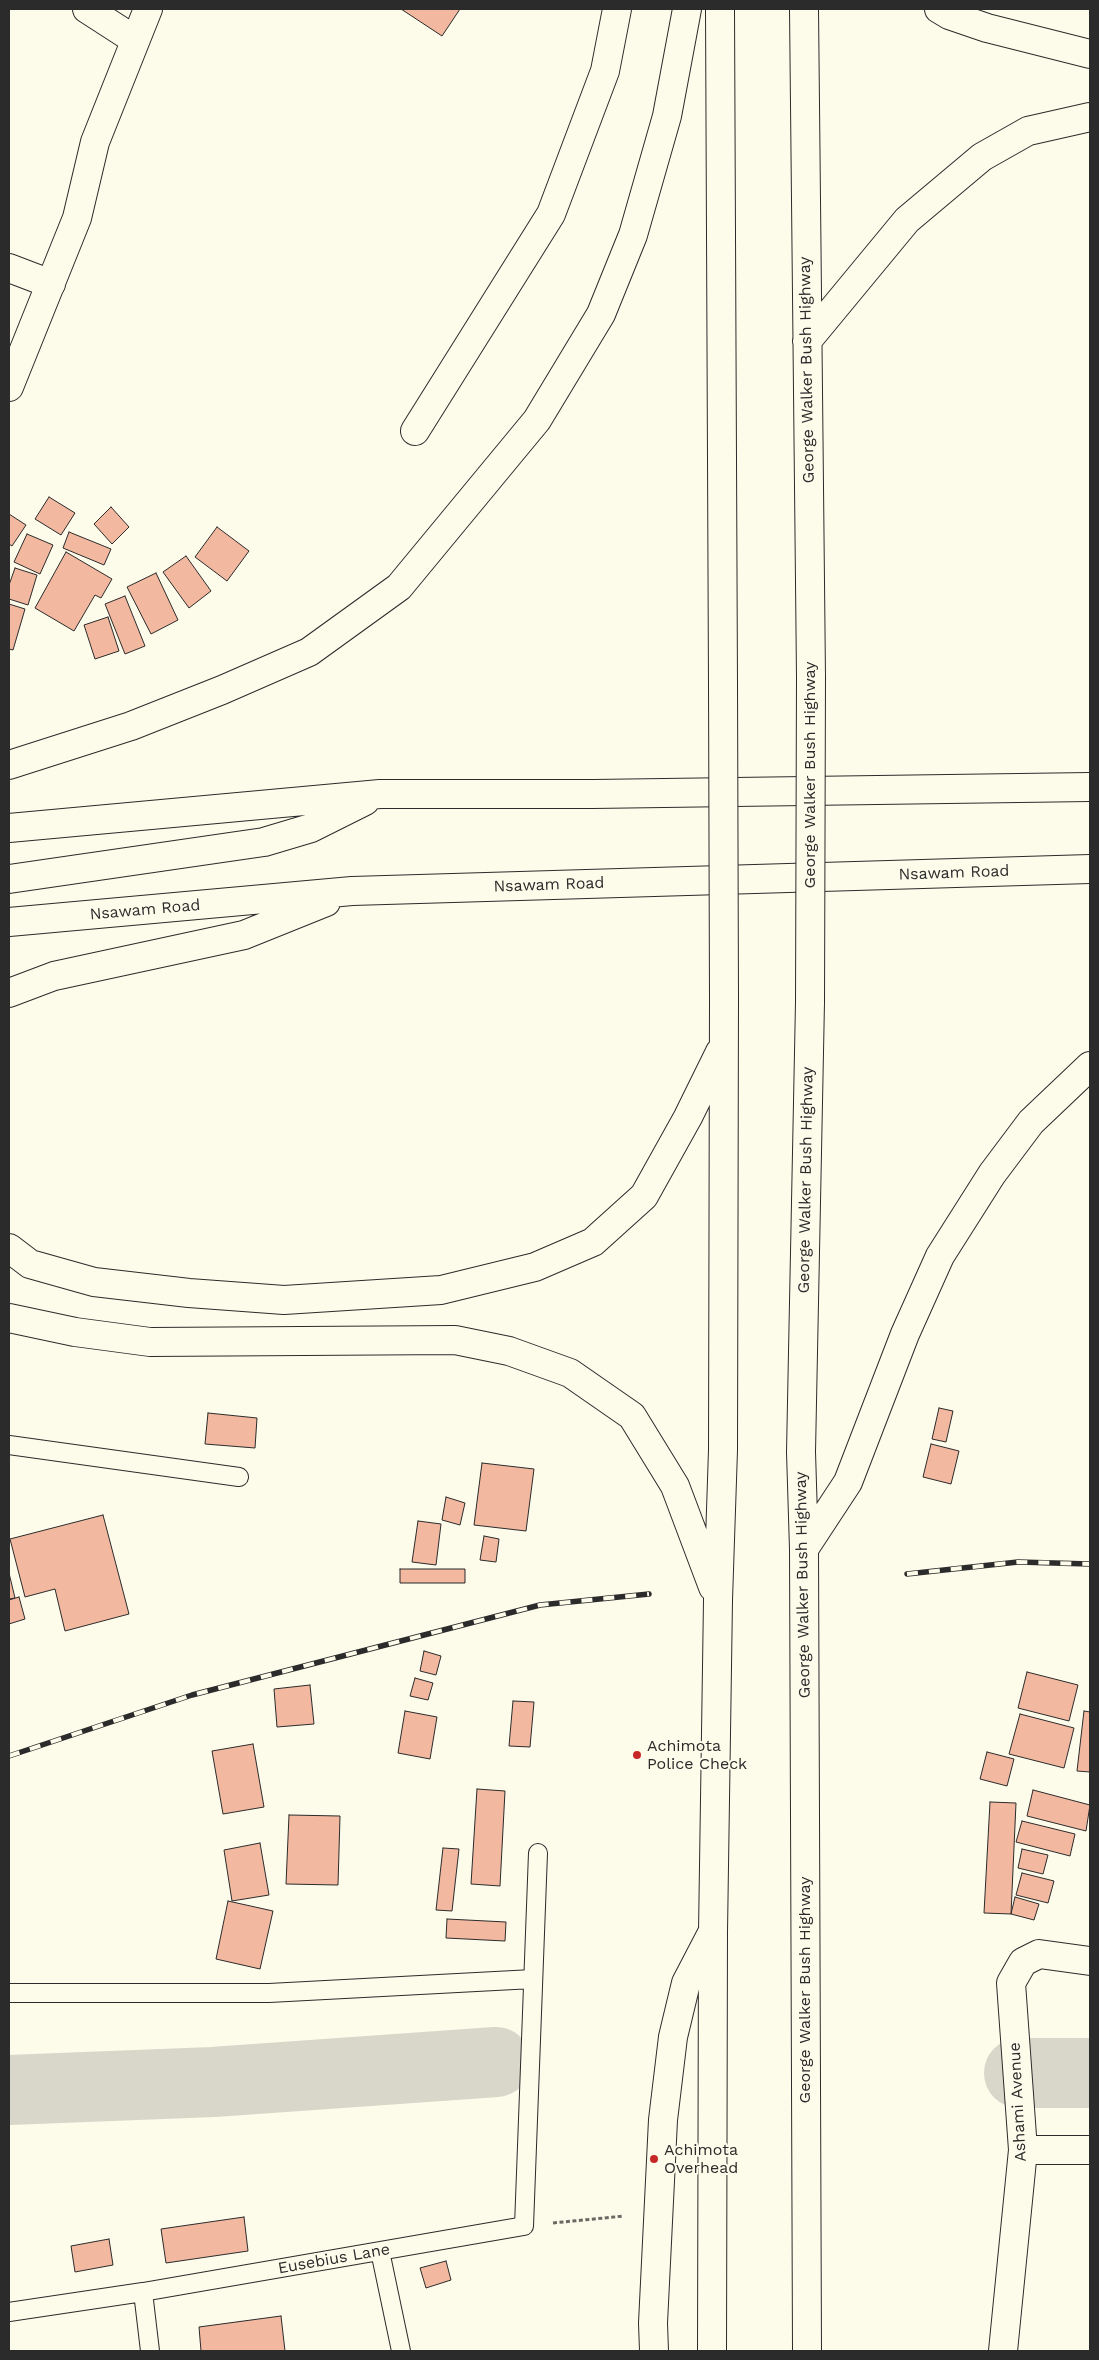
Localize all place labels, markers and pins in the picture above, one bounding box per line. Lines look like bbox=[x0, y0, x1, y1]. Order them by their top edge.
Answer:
place label: Achimota Police Check bbox=[647, 1736, 747, 1774]
marker: Achimota Police Check bbox=[631, 1749, 643, 1761]
place label: Achimota Overhead bbox=[664, 2140, 738, 2178]
marker: Achimota Overhead bbox=[648, 2153, 660, 2165]

